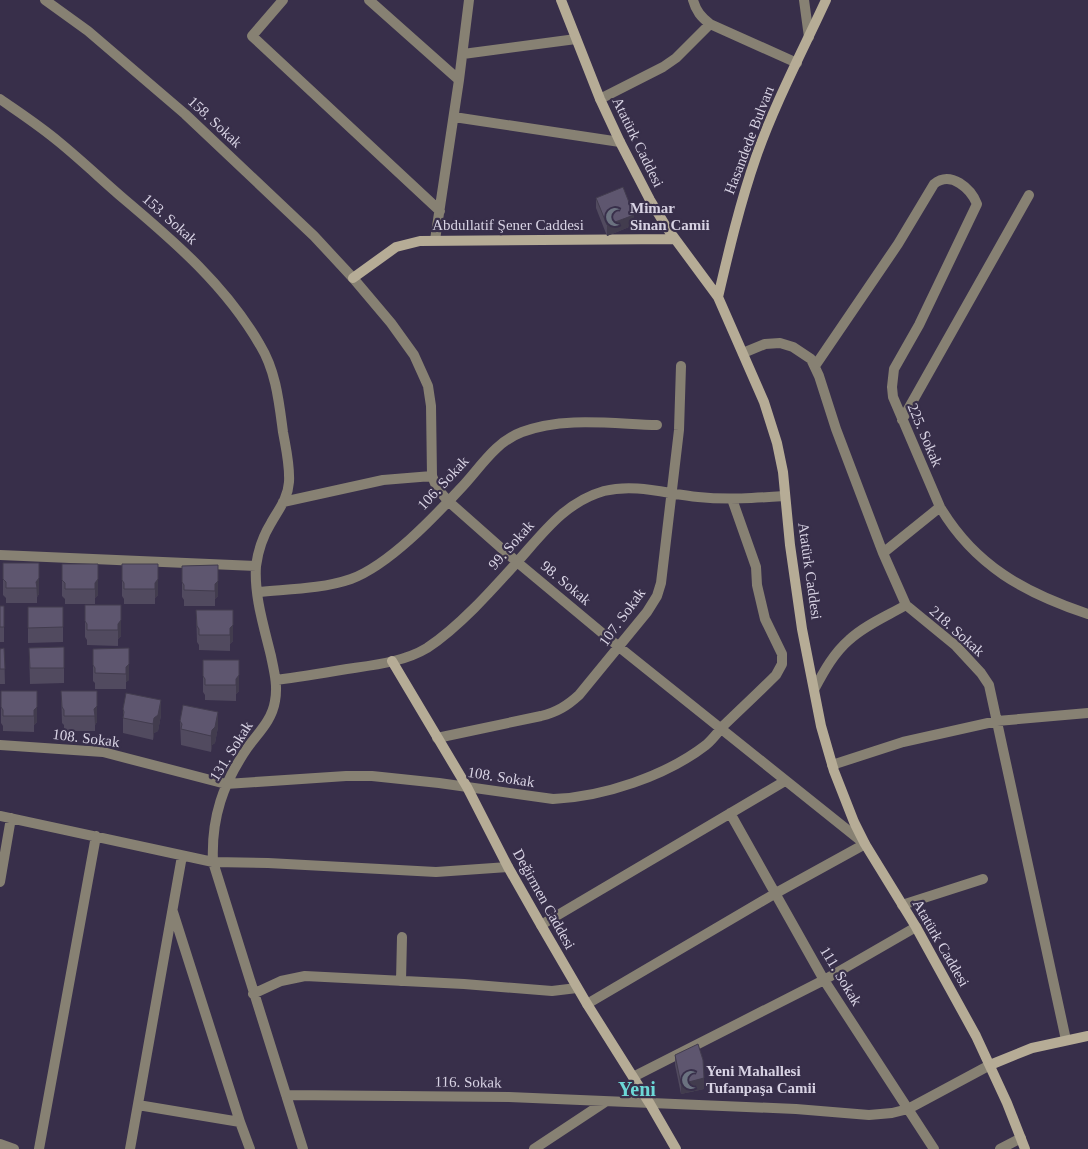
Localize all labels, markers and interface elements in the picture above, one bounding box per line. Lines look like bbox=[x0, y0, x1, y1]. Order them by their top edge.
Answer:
street label: Hasandede Bulvarı bbox=[721, 84, 777, 196]
street label: 158. Sokak bbox=[185, 93, 246, 151]
street label: Atatürk Caddesi bbox=[609, 94, 667, 190]
street label: 153. Sokak bbox=[140, 190, 201, 248]
place label: Mimar Sinan Camii bbox=[630, 200, 710, 233]
mosque icon: Mimar Sinan Camii bbox=[604, 206, 626, 228]
street label: Abdullatif Şener Caddesi bbox=[432, 217, 584, 233]
street label: 225. Sokak bbox=[904, 401, 946, 470]
street label: 106. Sokak bbox=[414, 452, 472, 513]
street label: 99. Sokak bbox=[485, 517, 537, 573]
street label: Atatürk Caddesi bbox=[795, 521, 825, 621]
street label: 98. Sokak bbox=[538, 558, 595, 609]
street label: 107. Sokak bbox=[596, 585, 649, 649]
street label: 218. Sokak bbox=[927, 602, 988, 660]
street label: 131. Sokak bbox=[206, 718, 256, 784]
street label: 108. Sokak bbox=[52, 726, 121, 750]
street label: 108. Sokak bbox=[466, 764, 536, 790]
street label: Değirmen Caddesi bbox=[510, 846, 578, 952]
street label: Atatürk Caddesi bbox=[910, 897, 972, 989]
street label: 111. Sokak bbox=[817, 943, 865, 1009]
place label: Yeni Mahallesi Tufanpaşa Camii bbox=[706, 1063, 816, 1096]
mosque icon: Yeni Mahallesi Tufanpaşa Camii bbox=[680, 1069, 702, 1091]
street label: 116. Sokak bbox=[434, 1073, 502, 1091]
district label: Yeni bbox=[618, 1078, 656, 1100]

